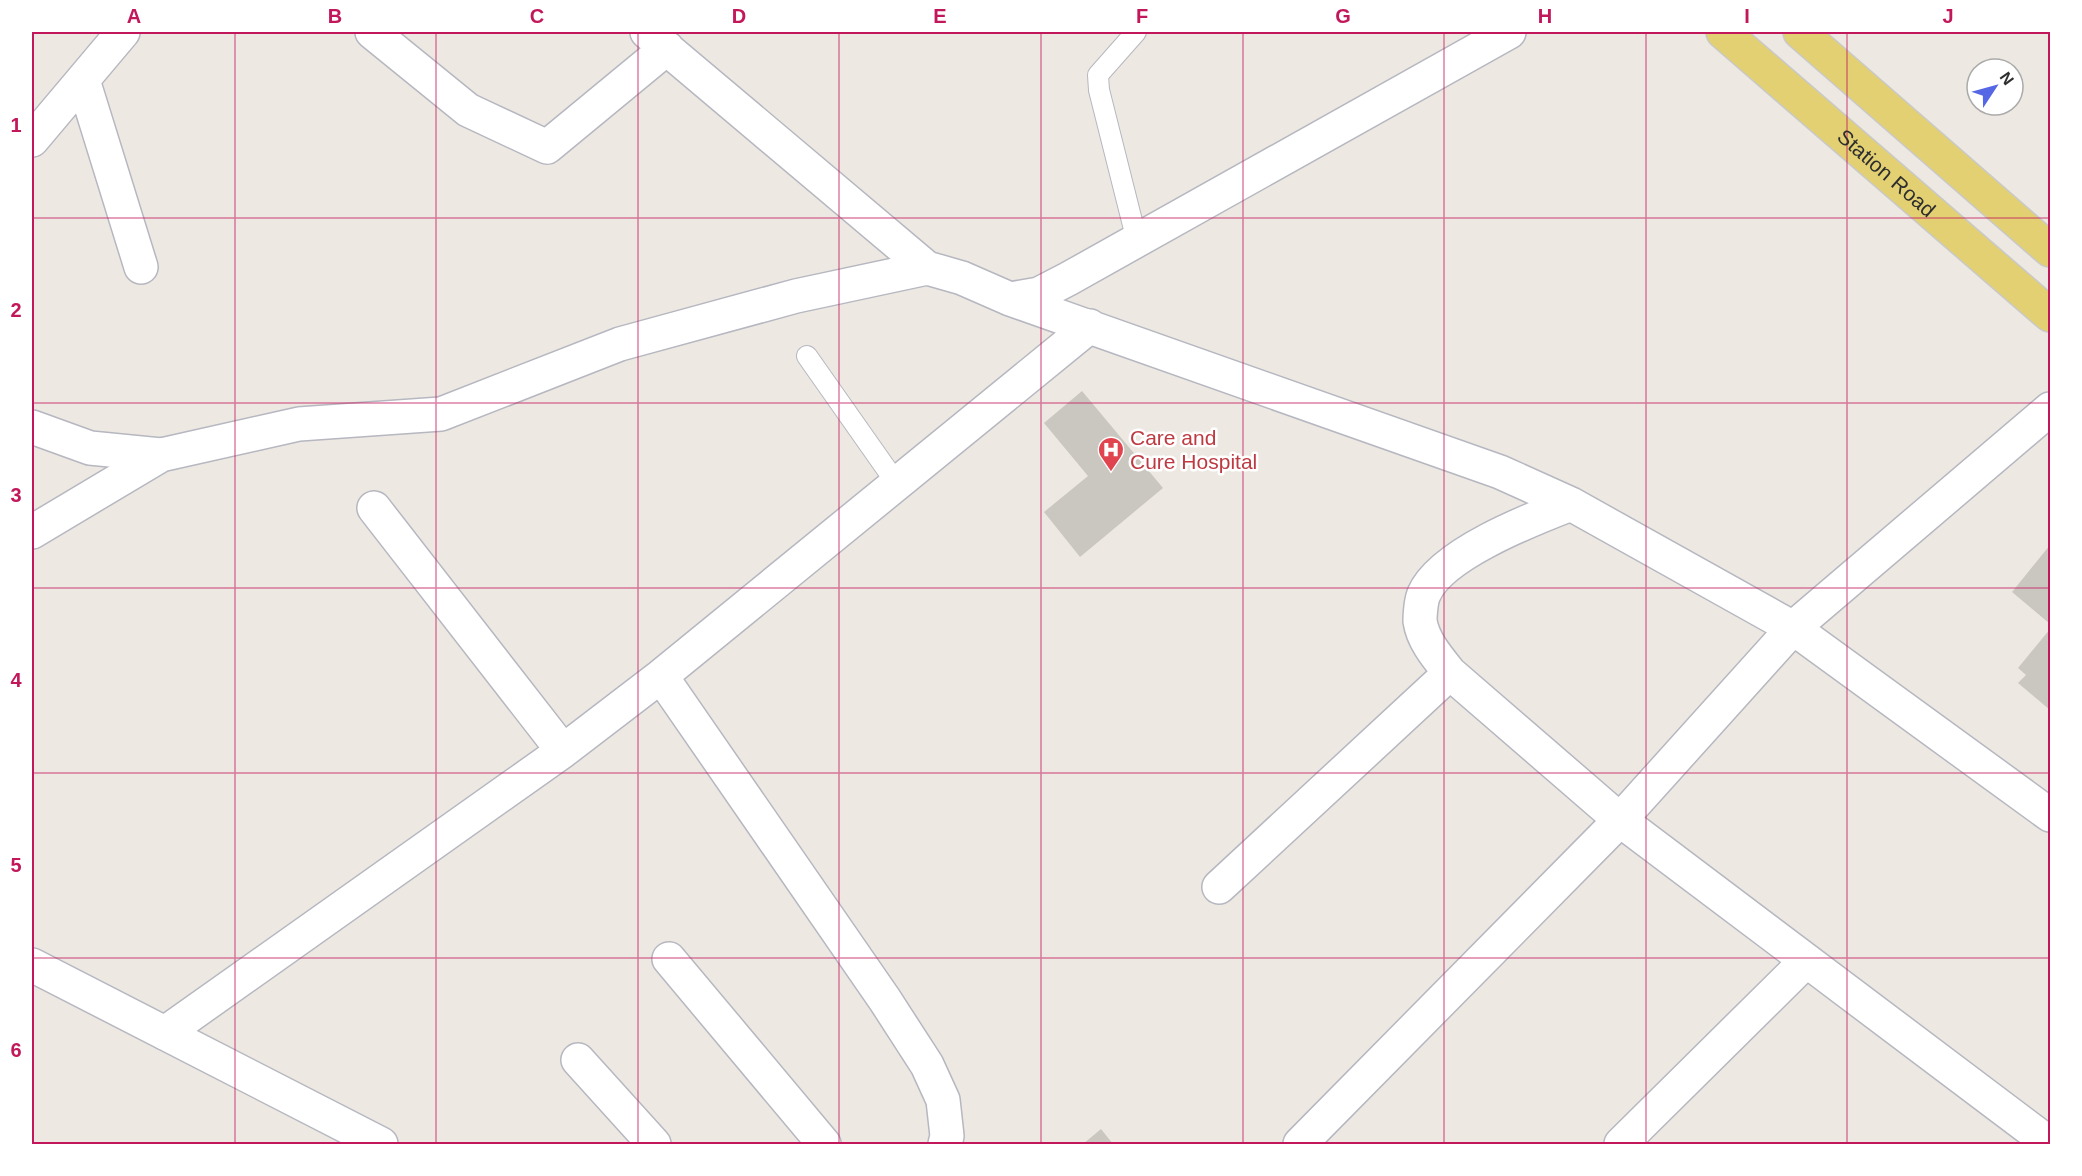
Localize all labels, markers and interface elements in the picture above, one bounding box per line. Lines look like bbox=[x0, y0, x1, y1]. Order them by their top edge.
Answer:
text: A bbox=[127, 5, 141, 27]
text: B bbox=[328, 5, 342, 27]
text: C bbox=[530, 5, 544, 27]
text: D bbox=[732, 5, 746, 27]
text: E bbox=[933, 5, 947, 27]
text: F bbox=[1136, 5, 1148, 27]
text: G bbox=[1335, 5, 1351, 27]
text: H bbox=[1538, 5, 1552, 27]
text: I bbox=[1744, 5, 1750, 27]
text: J bbox=[1942, 5, 1954, 27]
north arrow bbox=[1965, 57, 2025, 117]
text: N bbox=[1996, 69, 2017, 88]
text: 1 bbox=[10, 114, 22, 136]
street label: Station Road bbox=[1833, 125, 1940, 221]
text: 2 bbox=[10, 299, 22, 321]
place label: Care and Cure Hospital bbox=[1130, 426, 1257, 473]
hospital icon: Care and Cure Hospital bbox=[1096, 435, 1126, 473]
text: 3 bbox=[10, 484, 22, 506]
text: 4 bbox=[10, 669, 22, 691]
text: 5 bbox=[10, 854, 22, 876]
text: 6 bbox=[10, 1039, 22, 1061]

